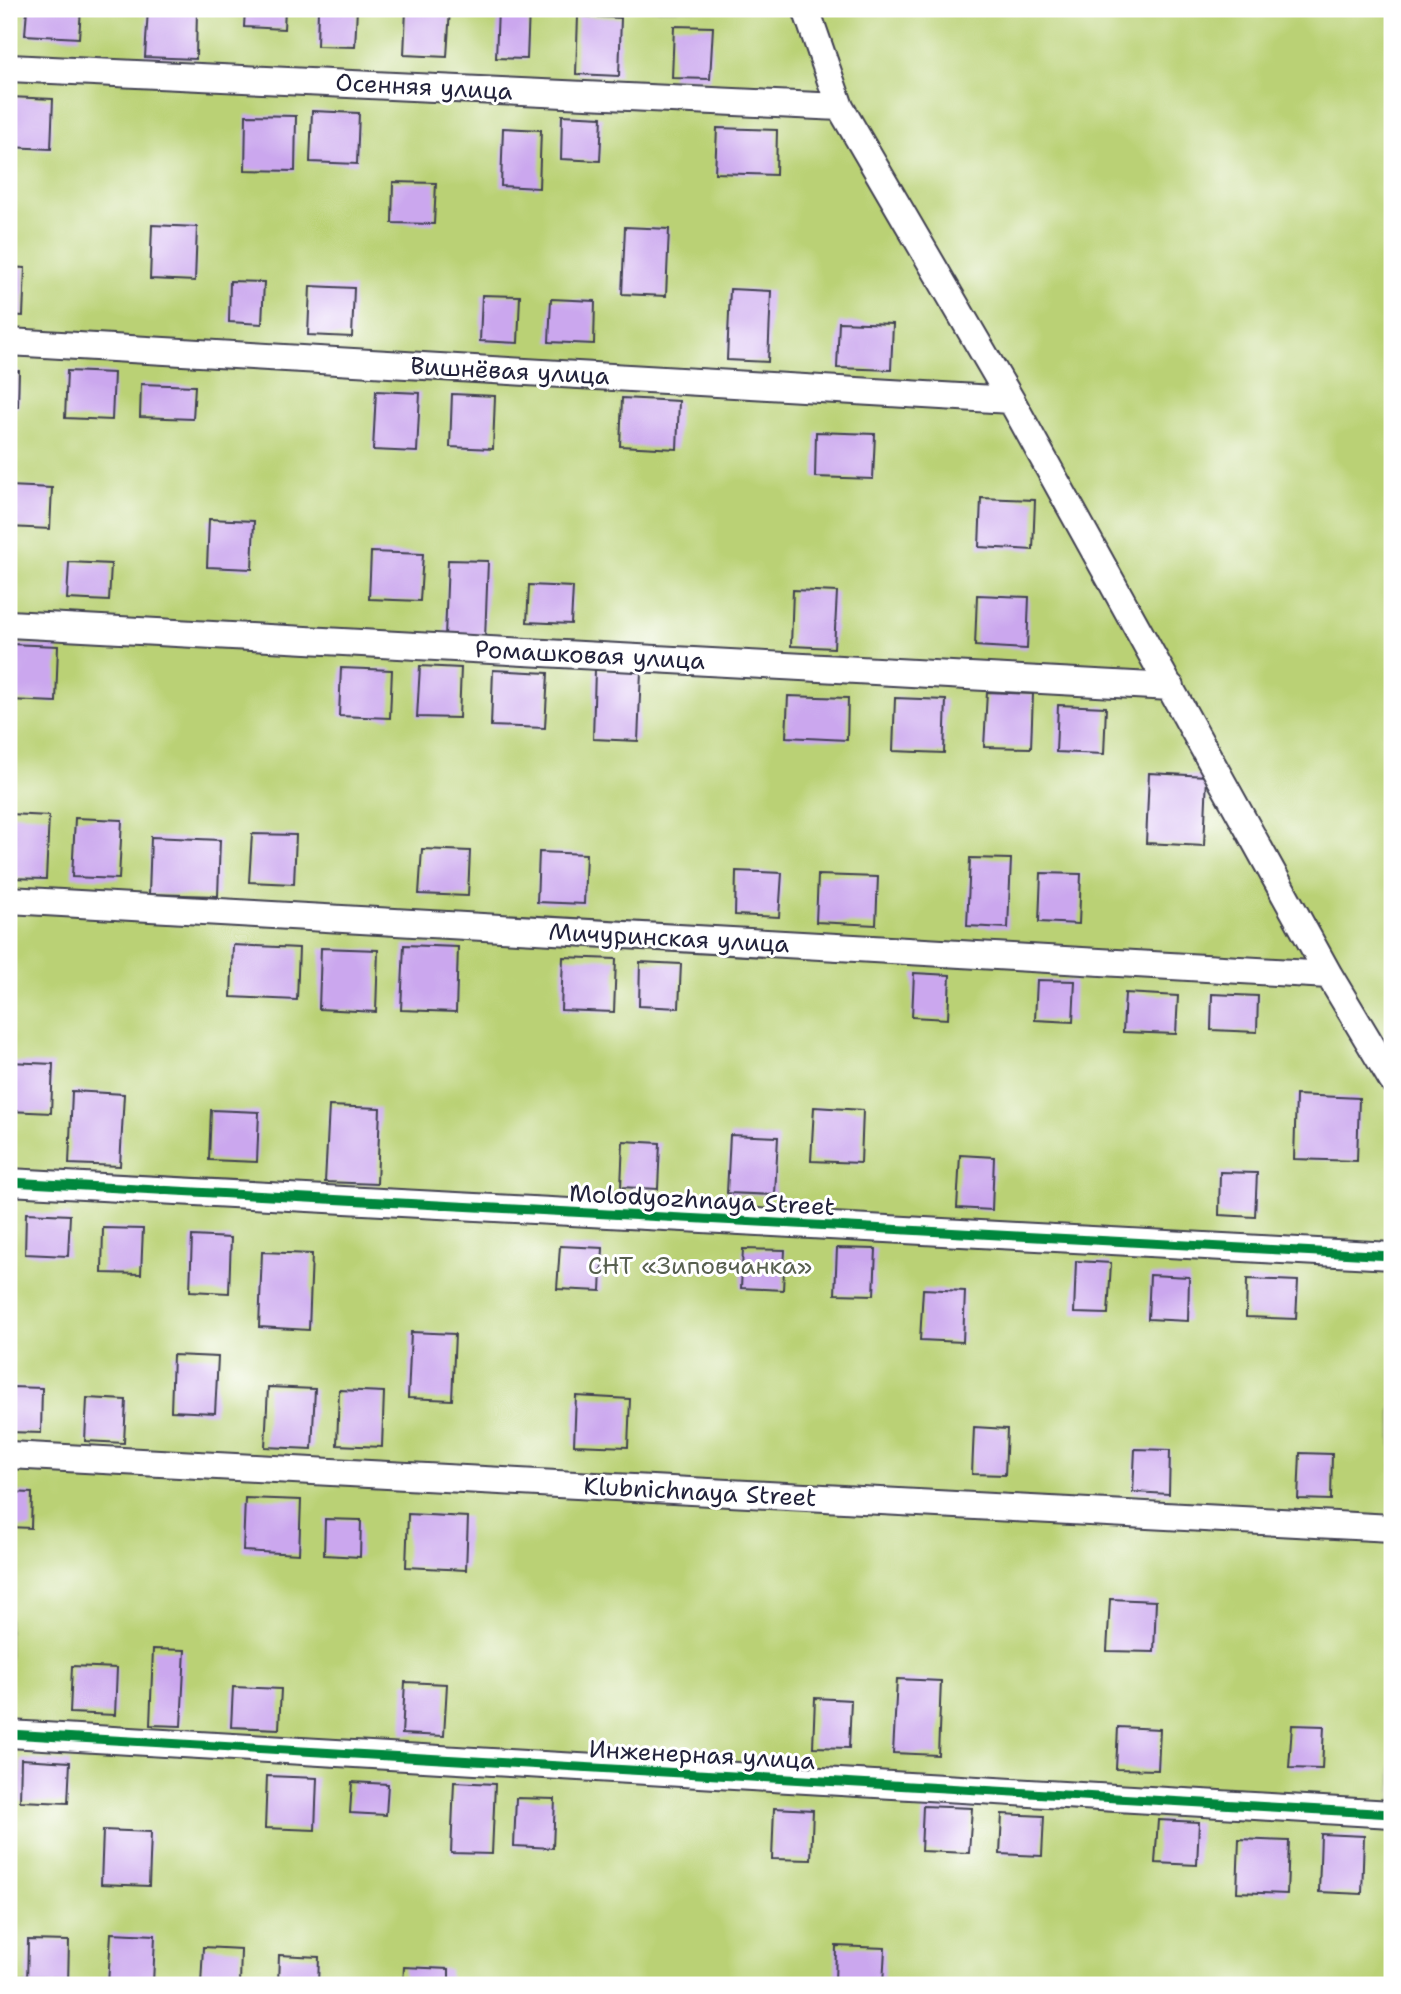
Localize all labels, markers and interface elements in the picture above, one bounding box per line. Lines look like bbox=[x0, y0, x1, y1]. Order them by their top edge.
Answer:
street label: Осенняя улица bbox=[335, 66, 514, 108]
street label: Вишнёвая улица bbox=[410, 350, 611, 392]
street label: Ромашковая улица bbox=[474, 633, 706, 677]
street label: Мичуринская улица bbox=[548, 916, 790, 960]
street label: Molodyozhnaya Street bbox=[568, 1177, 836, 1223]
park label: СНТ «Зиповчанка» bbox=[588, 1250, 812, 1282]
street label: Klubnichnaya Street bbox=[583, 1470, 817, 1514]
street label: Инженерная улица bbox=[588, 1733, 816, 1777]

